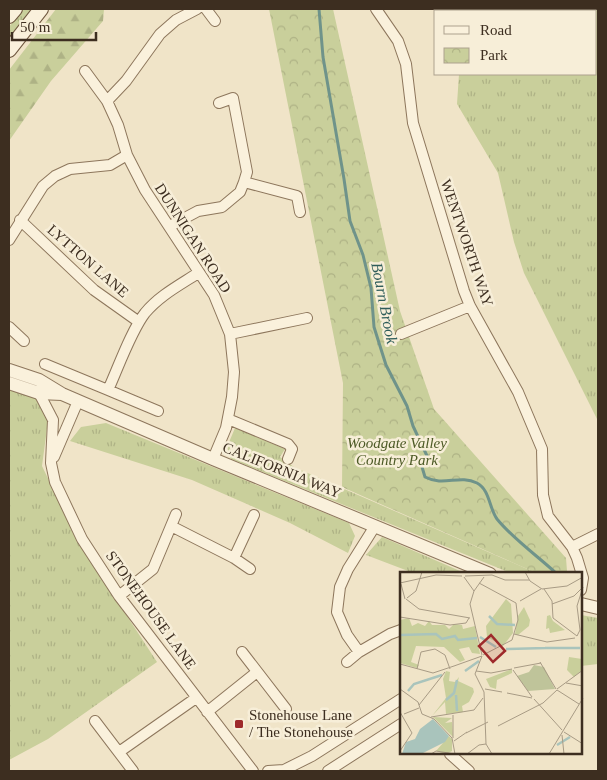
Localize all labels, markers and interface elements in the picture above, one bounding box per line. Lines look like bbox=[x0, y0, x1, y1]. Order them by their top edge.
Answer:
scale bar bbox=[12, 10, 96, 42]
legend bbox=[434, 10, 597, 75]
text: 50 m bbox=[20, 19, 51, 35]
text: Road bbox=[480, 22, 512, 38]
text: Park bbox=[480, 47, 508, 63]
street label: WENTWORTH WAY bbox=[438, 177, 496, 309]
street label: DUNNIGAN ROAD bbox=[152, 180, 234, 296]
street label: LYTTON LANE bbox=[44, 222, 132, 300]
water label: Bourn Brook bbox=[368, 261, 401, 346]
park label: Woodgate Valley Country Park bbox=[347, 435, 447, 468]
street label: CALIFORNIA WAY bbox=[220, 439, 344, 501]
street label: STONEHOUSE LANE bbox=[103, 548, 199, 672]
inset map bbox=[400, 572, 582, 755]
place label: Stonehouse Lane / The Stonehouse bbox=[249, 707, 353, 740]
marker: Stonehouse Lane / The Stonehouse bbox=[233, 718, 245, 730]

